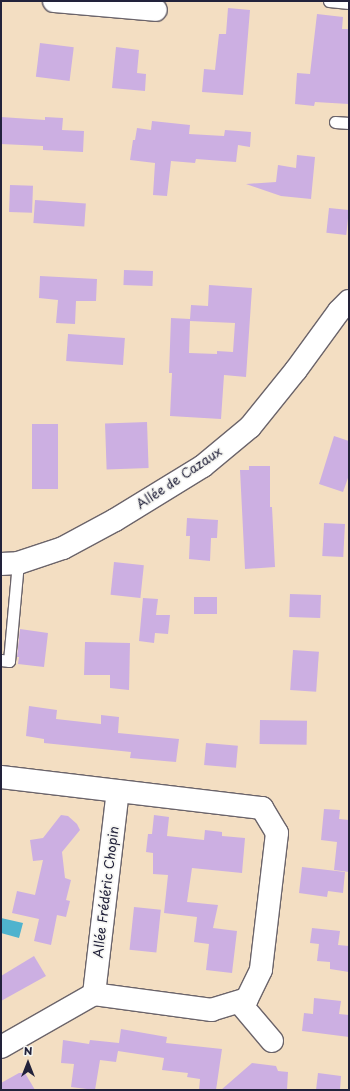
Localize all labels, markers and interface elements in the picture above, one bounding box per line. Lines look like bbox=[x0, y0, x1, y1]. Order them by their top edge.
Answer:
street label: Allée de Cazaux bbox=[133, 443, 225, 513]
street label: Allée Frédéric Chopin bbox=[90, 825, 122, 959]
text: N bbox=[24, 1042, 32, 1059]
north arrow bbox=[8, 1043, 48, 1083]

